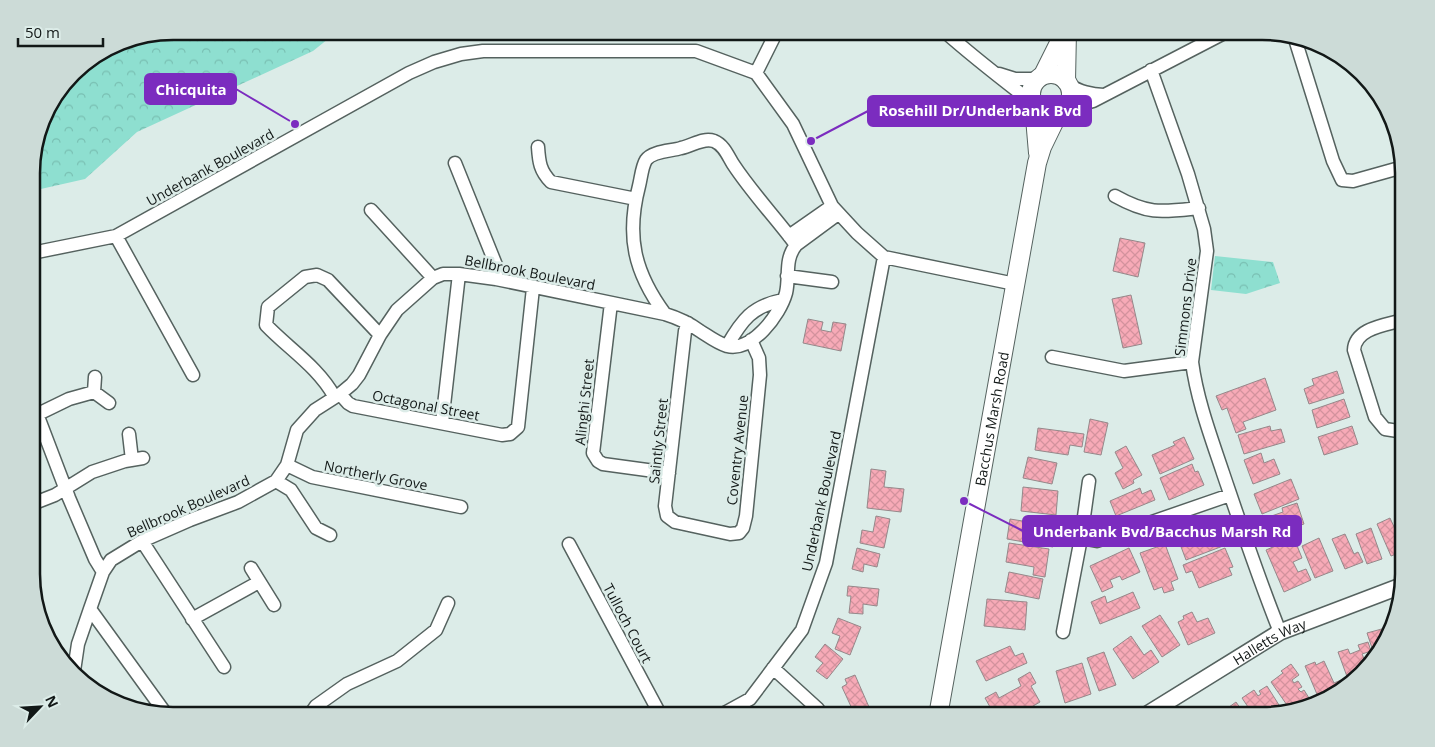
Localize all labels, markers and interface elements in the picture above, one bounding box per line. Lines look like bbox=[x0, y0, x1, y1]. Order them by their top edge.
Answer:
scale bar bbox=[18, 15, 102, 47]
text: 50 m bbox=[25, 22, 60, 42]
callout: Chicquita bbox=[145, 74, 236, 104]
text: Chicquita bbox=[155, 79, 227, 99]
callout: Rosehill Dr/Underbank Bvd bbox=[868, 96, 1091, 126]
text: Rosehill Dr/Underbank Bvd bbox=[878, 100, 1082, 120]
street label: Underbank Boulevard bbox=[143, 124, 277, 210]
street label: Bellbrook Boulevard bbox=[463, 250, 597, 294]
street label: Simmons Drive bbox=[1170, 257, 1200, 357]
street label: Bacchus Marsh Road bbox=[970, 350, 1013, 487]
street label: Alinghi Street bbox=[570, 358, 598, 446]
street label: Octagonal Street bbox=[371, 385, 481, 425]
street label: Coventry Avenue bbox=[722, 394, 752, 506]
street label: Saintly Street bbox=[644, 397, 672, 485]
street label: Underbank Boulevard bbox=[797, 429, 845, 573]
street label: Northerly Grove bbox=[323, 456, 430, 494]
street label: Bellbrook Boulevard bbox=[124, 470, 252, 542]
callout: Underbank Bvd/Bacchus Marsh Rd bbox=[1023, 516, 1301, 546]
text: Underbank Bvd/Bacchus Marsh Rd bbox=[1033, 521, 1291, 541]
street label: Tulloch Court bbox=[599, 580, 657, 666]
street label: Halletts Way bbox=[1229, 613, 1309, 669]
north arrow bbox=[15, 682, 65, 732]
text: N bbox=[41, 692, 63, 710]

